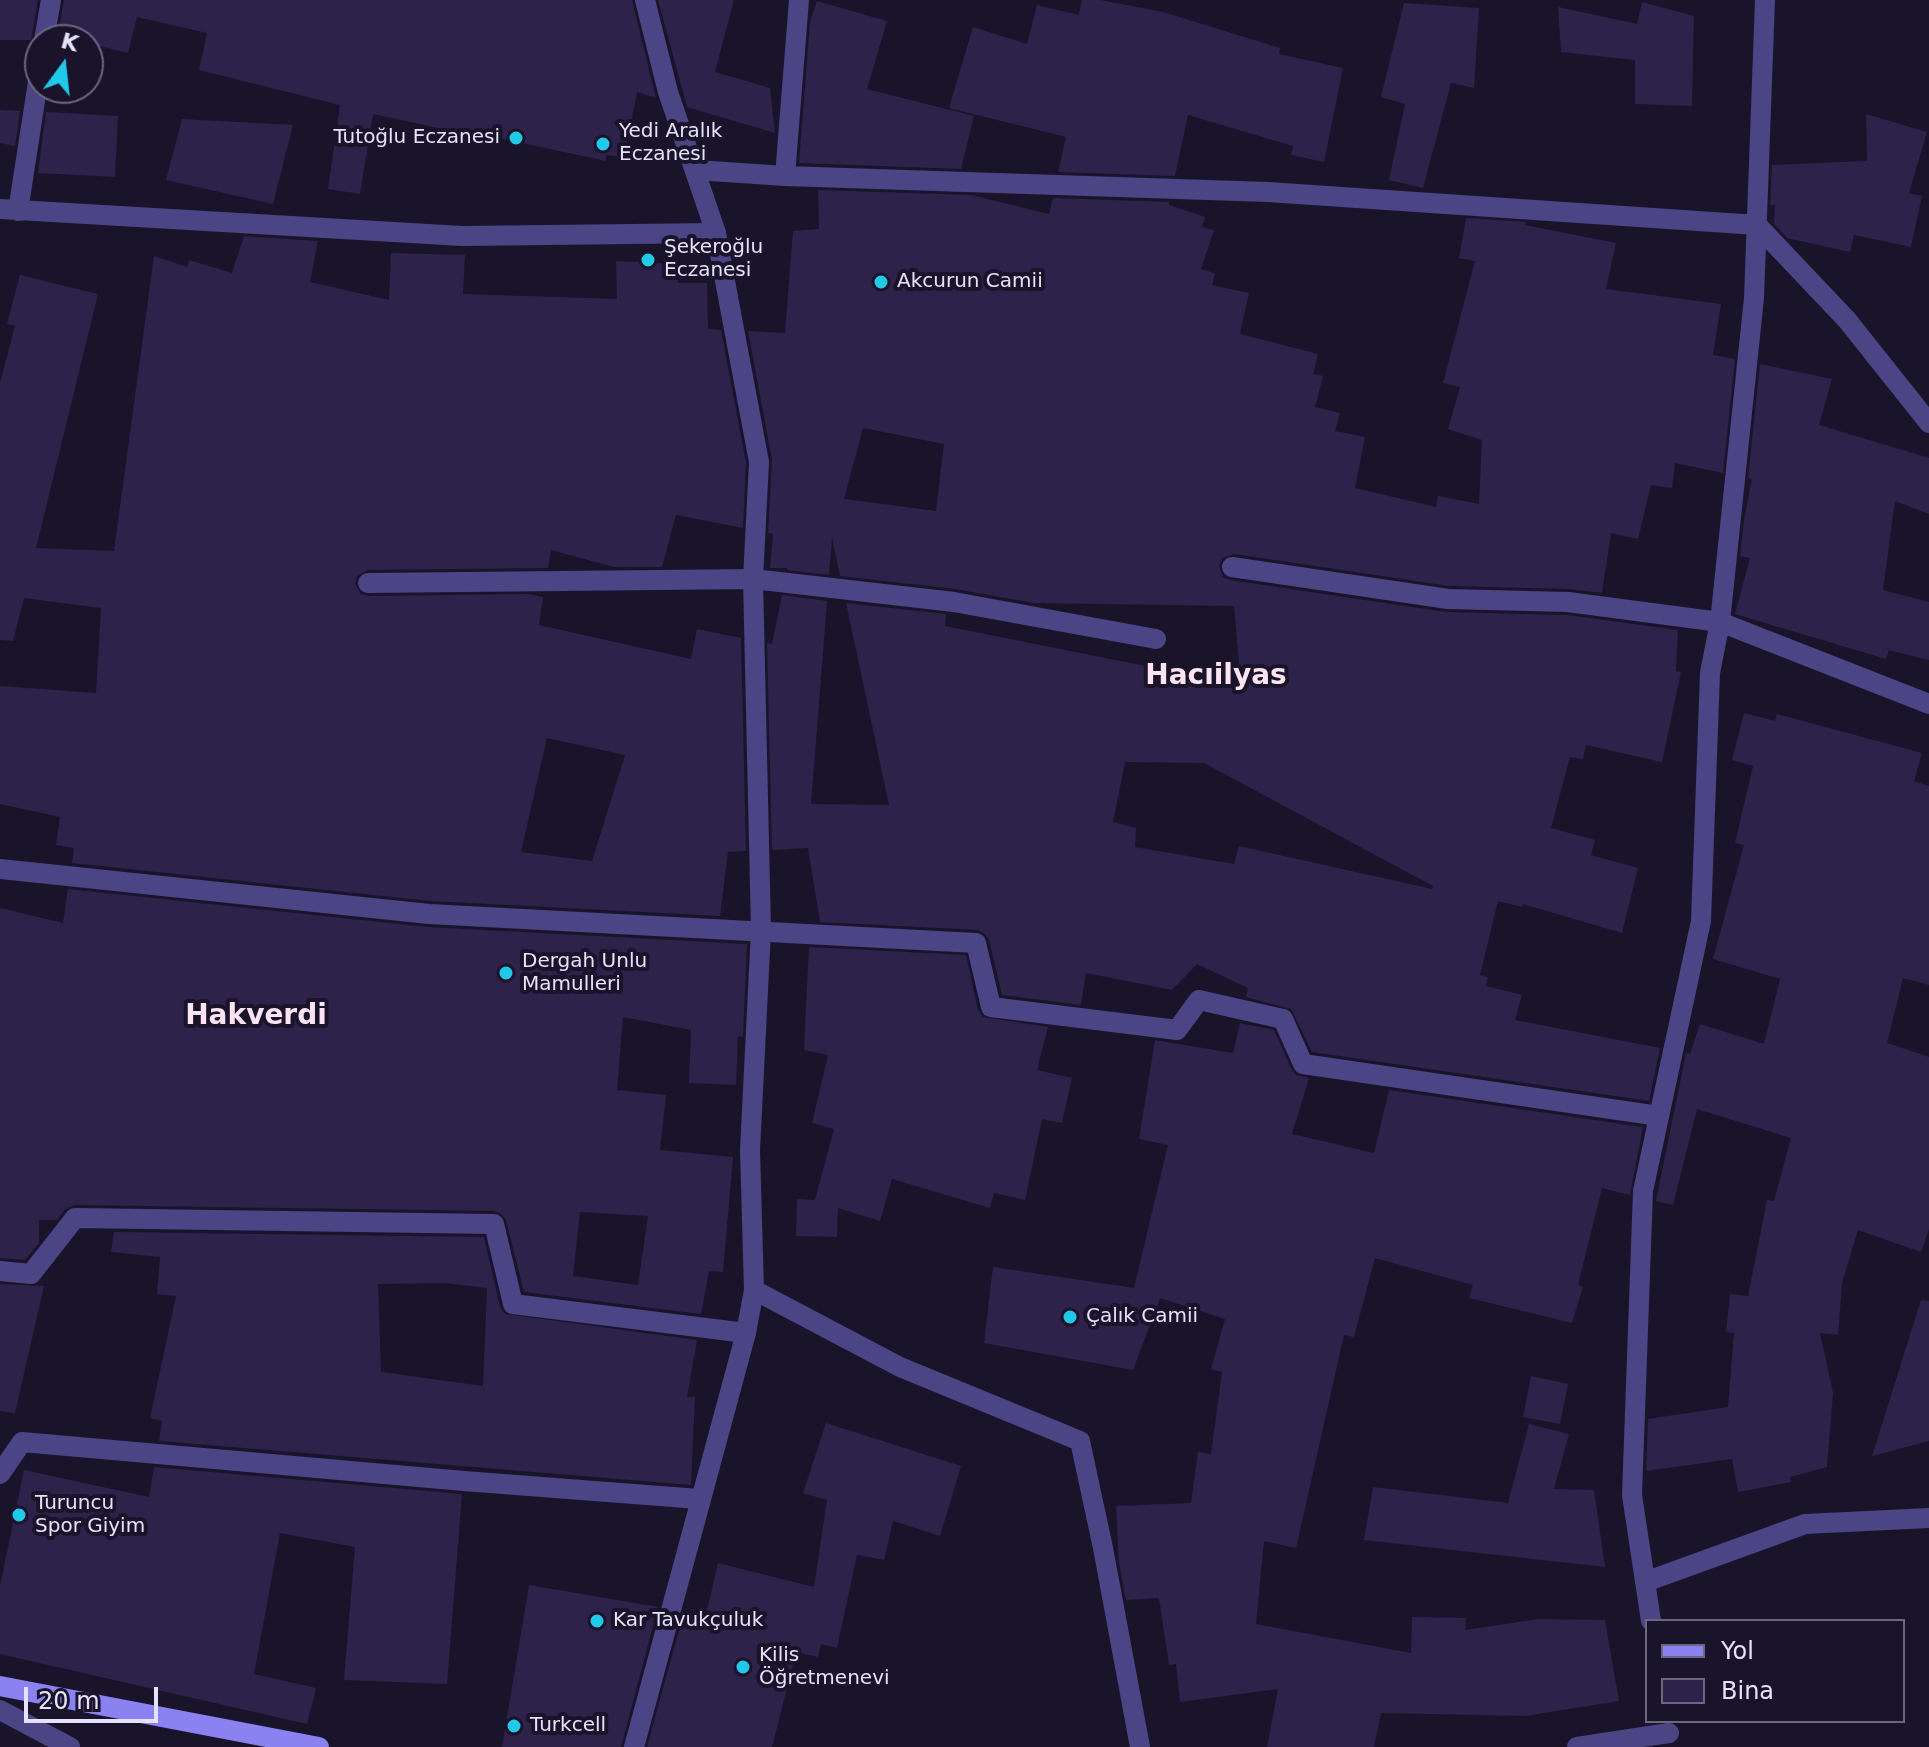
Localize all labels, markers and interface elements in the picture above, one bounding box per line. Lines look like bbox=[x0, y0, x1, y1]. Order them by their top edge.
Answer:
north arrow bbox=[24, 24, 104, 104]
text: K bbox=[58, 28, 81, 57]
place label: Yedi Aralık Eczanesi bbox=[619, 120, 722, 167]
place label: Tutoğlu Eczanesi bbox=[333, 126, 500, 150]
marker: Tutoğlu Eczanesi bbox=[507, 129, 525, 147]
marker: Yedi Aralık Eczanesi bbox=[594, 135, 612, 153]
place label: Şekeroğlu Eczanesi bbox=[664, 236, 763, 283]
marker: Şekeroğlu Eczanesi bbox=[639, 251, 657, 269]
place label: Akcurun Camii bbox=[897, 270, 1043, 294]
marker: Akcurun Camii bbox=[872, 273, 890, 291]
district label: Hacıilyas bbox=[1145, 660, 1287, 694]
place label: Dergah Unlu Mamulleri bbox=[522, 950, 647, 997]
marker: Dergah Unlu Mamulleri bbox=[497, 964, 515, 982]
district label: Hakverdi bbox=[185, 1000, 327, 1034]
place label: Çalık Camii bbox=[1086, 1305, 1198, 1329]
marker: Çalık Camii bbox=[1061, 1308, 1079, 1326]
place label: Turuncu Spor Giyim bbox=[35, 1492, 145, 1539]
marker: Turuncu Spor Giyim bbox=[10, 1506, 28, 1524]
place label: Kar Tavukçuluk bbox=[613, 1609, 763, 1633]
marker: Kar Tavukçuluk bbox=[588, 1612, 606, 1630]
legend bbox=[1645, 1619, 1905, 1723]
text: Yol bbox=[1721, 1637, 1754, 1665]
place label: Kilis Öğretmenevi bbox=[759, 1644, 890, 1691]
marker: Kilis Öğretmenevi bbox=[734, 1658, 752, 1676]
scale bar bbox=[28, 1671, 162, 1721]
text: Bina bbox=[1721, 1677, 1774, 1705]
text: 20 m bbox=[38, 1687, 100, 1715]
place label: Turkcell bbox=[530, 1714, 606, 1738]
marker: Turkcell bbox=[505, 1717, 523, 1735]

